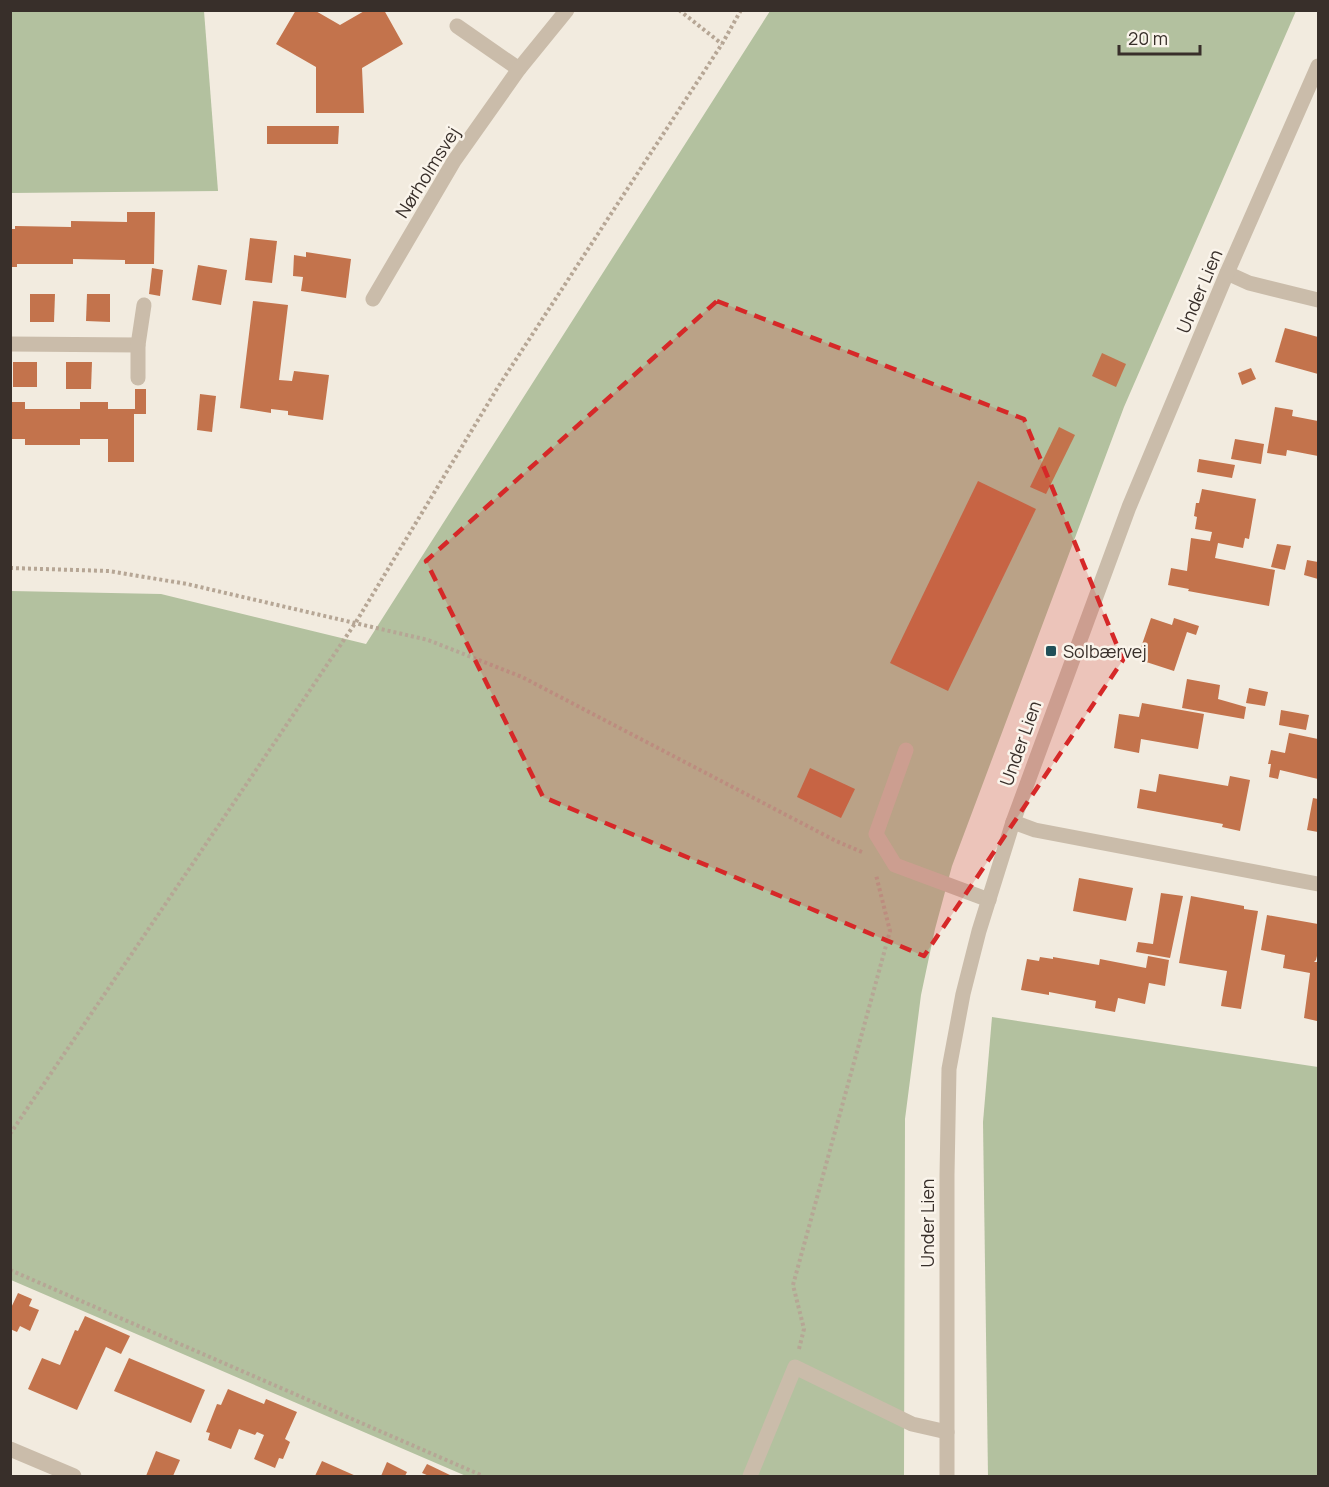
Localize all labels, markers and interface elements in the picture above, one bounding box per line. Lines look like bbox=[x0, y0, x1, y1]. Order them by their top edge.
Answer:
scale bar bbox=[1119, 18, 1200, 56]
text: 20 m bbox=[1128, 26, 1168, 50]
street label: Nørholmsvej bbox=[389, 122, 465, 222]
street label: Under Lien bbox=[1171, 245, 1227, 337]
place label: Solbærvej bbox=[1063, 639, 1147, 663]
marker: Solbærvej bbox=[1044, 644, 1058, 658]
street label: Under Lien bbox=[994, 697, 1046, 789]
street label: Under Lien bbox=[915, 1179, 939, 1267]

